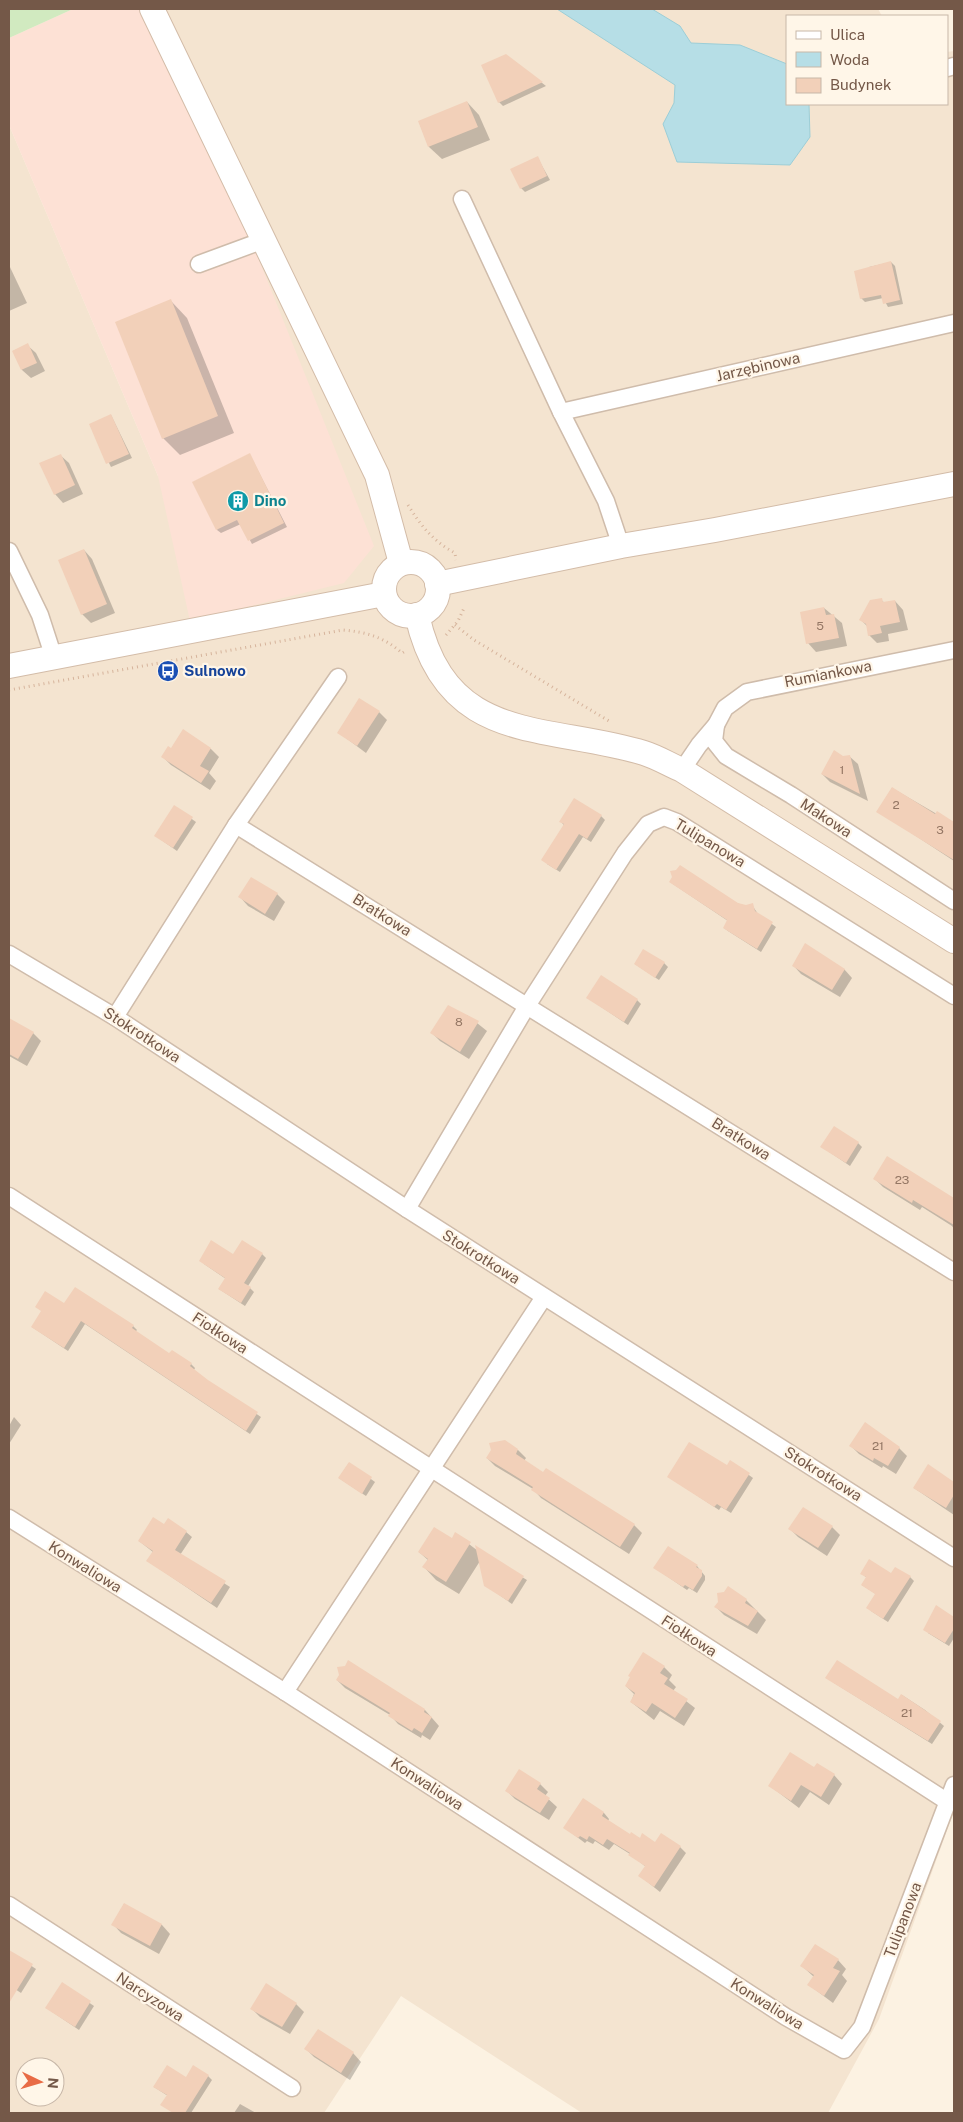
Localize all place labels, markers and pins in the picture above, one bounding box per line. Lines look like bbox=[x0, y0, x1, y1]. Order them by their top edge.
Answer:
building icon: Dino bbox=[226, 489, 250, 513]
place label: Dino bbox=[254, 492, 287, 509]
bus stop icon: Sulnowo bbox=[156, 659, 180, 683]
place label: Sulnowo bbox=[184, 662, 246, 679]

